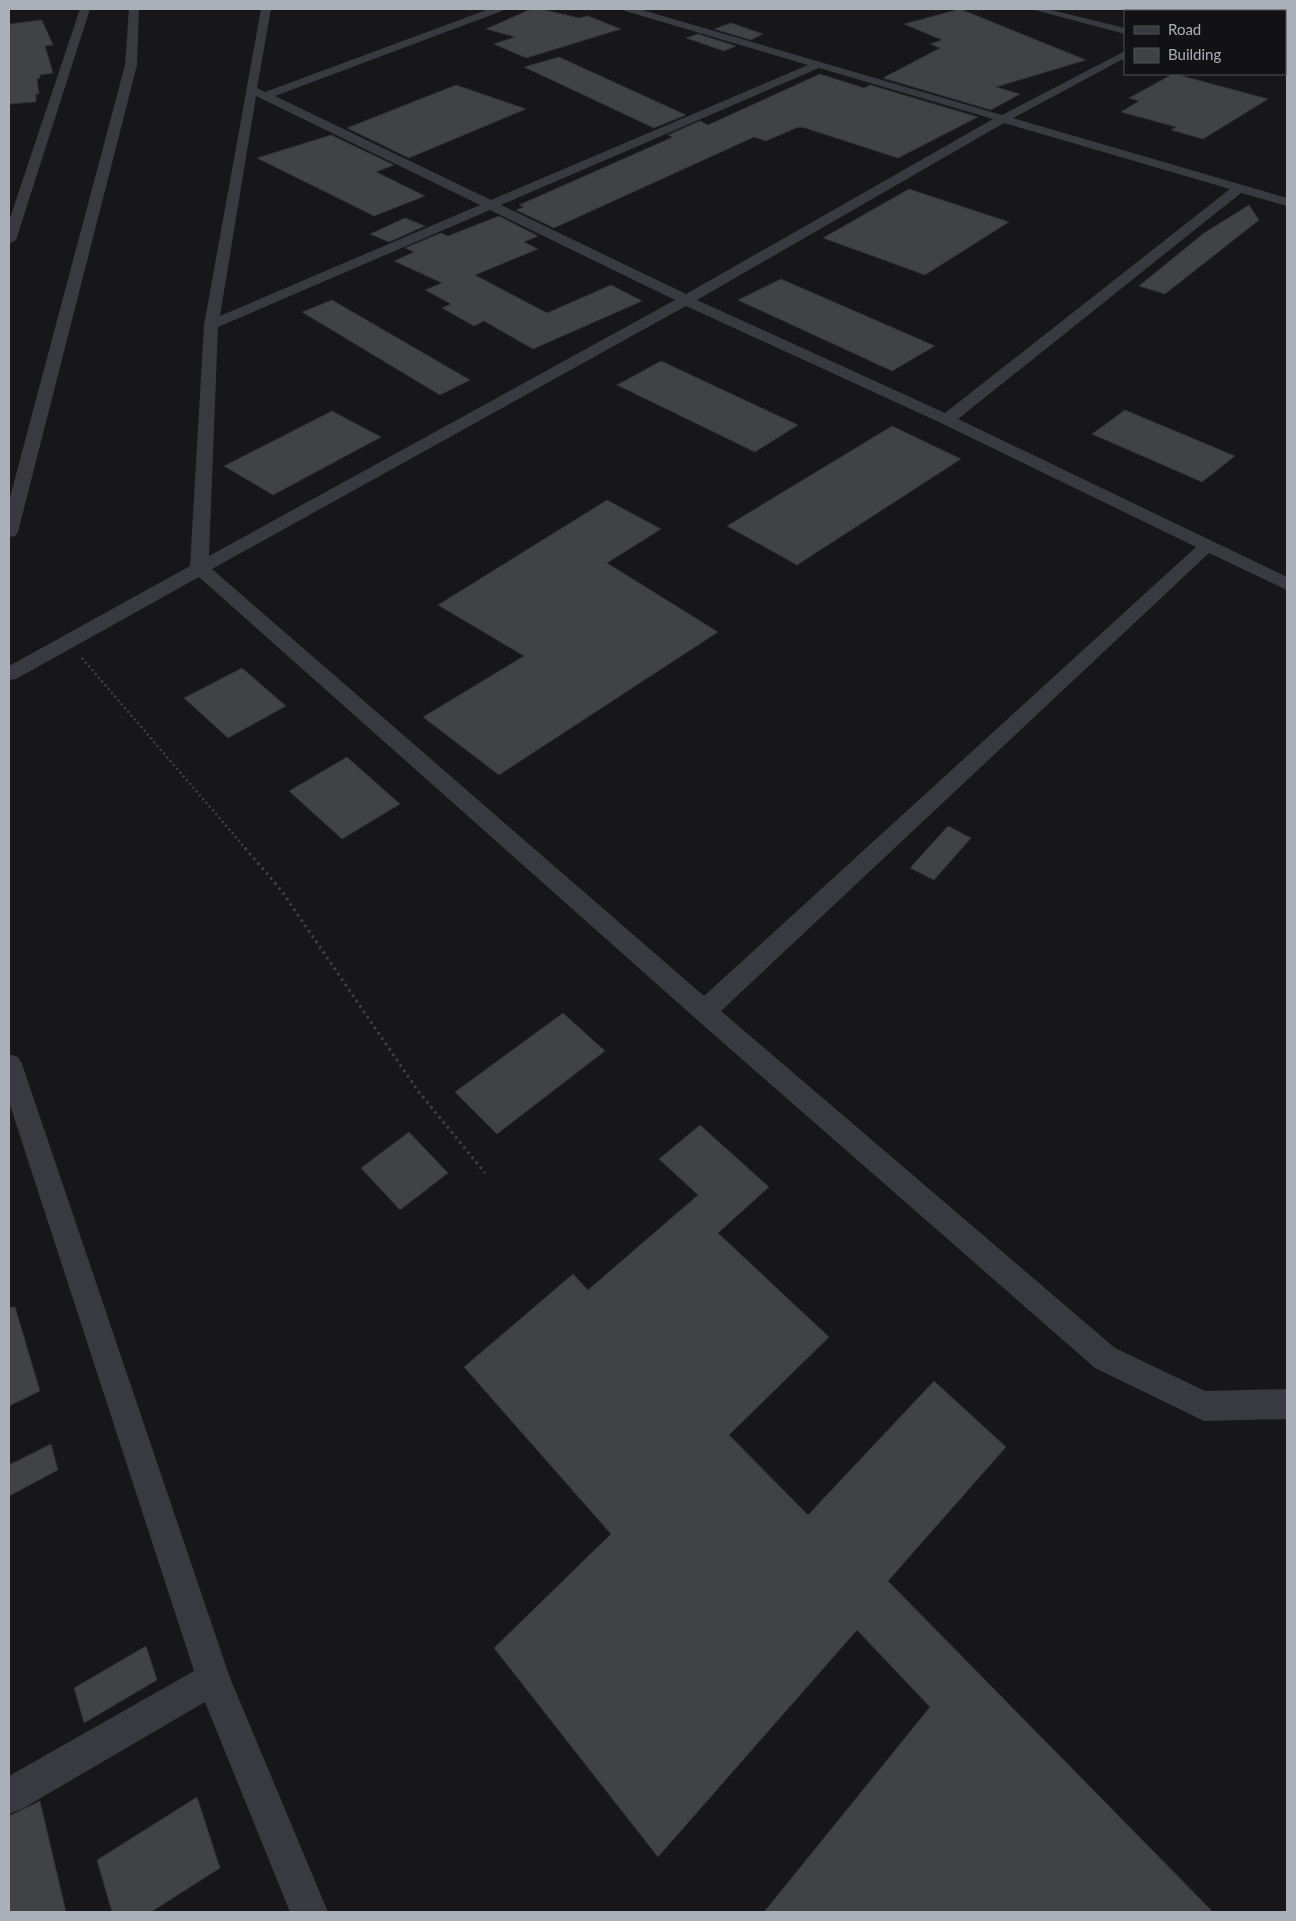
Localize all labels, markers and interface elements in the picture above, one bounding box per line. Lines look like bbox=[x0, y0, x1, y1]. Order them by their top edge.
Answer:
legend bbox=[1124, 10, 1286, 75]
text: Road bbox=[1168, 20, 1201, 38]
text: Building bbox=[1168, 45, 1221, 63]

